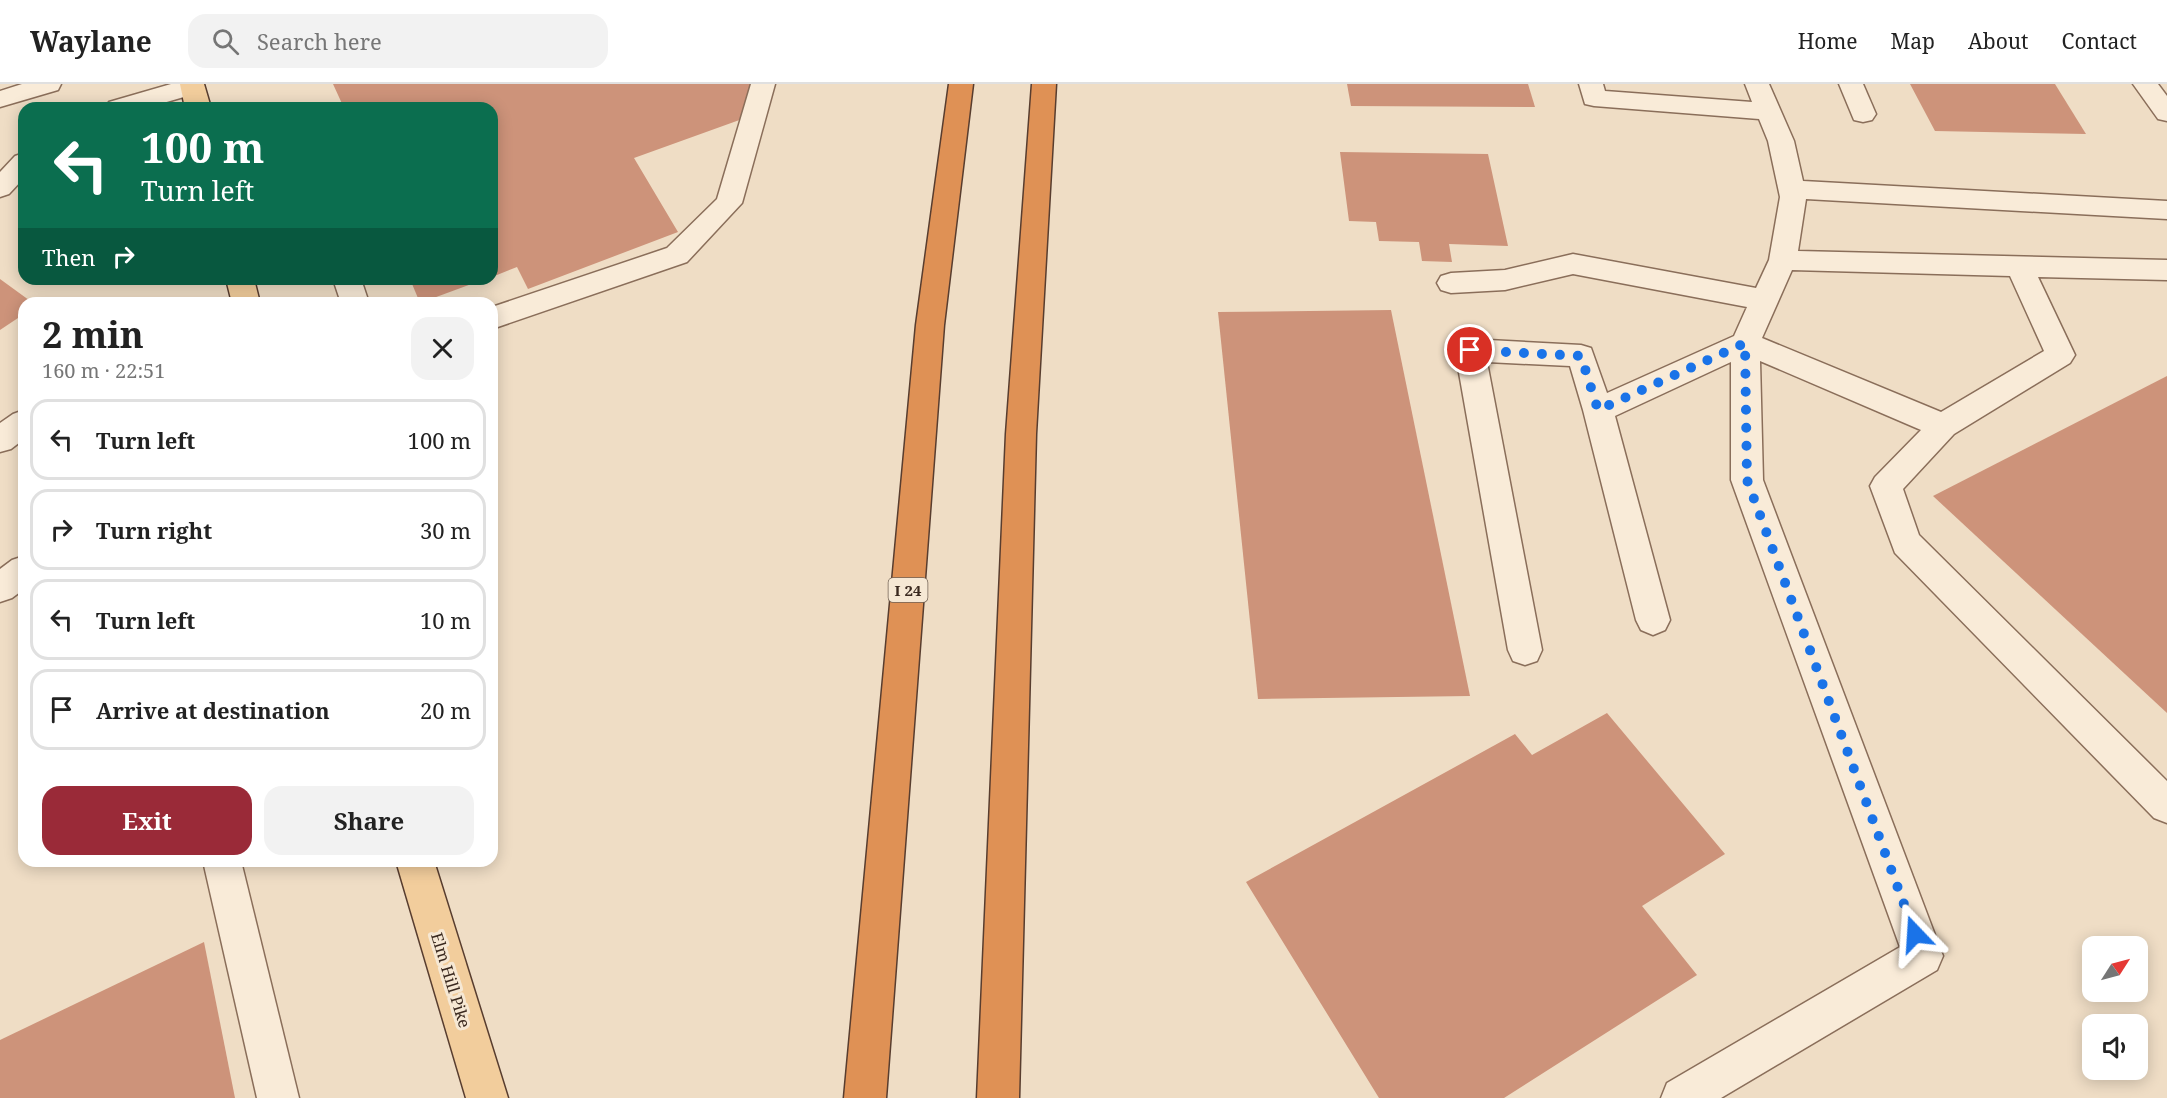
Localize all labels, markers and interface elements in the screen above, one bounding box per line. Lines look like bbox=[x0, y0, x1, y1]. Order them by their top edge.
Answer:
search box bbox=[188, 14, 608, 68]
text: Waylane bbox=[30, 22, 152, 60]
icon: search bbox=[209, 25, 242, 58]
text: Search here bbox=[257, 26, 382, 56]
text: Home bbox=[1798, 27, 1858, 55]
text: Map bbox=[1891, 27, 1935, 55]
text: About bbox=[1968, 27, 2029, 55]
text: Contact bbox=[2062, 27, 2137, 55]
text: 100 m bbox=[141, 118, 265, 175]
icon: left bbox=[42, 126, 120, 204]
text: Turn left bbox=[141, 172, 254, 209]
icon: right bbox=[107, 240, 140, 273]
text: Then bbox=[42, 242, 95, 272]
text: 2 min bbox=[42, 310, 144, 359]
button: close bbox=[411, 317, 474, 380]
pin bbox=[1444, 324, 1495, 375]
icon: arrive bbox=[1453, 333, 1486, 366]
text: 160 m · 22:51 bbox=[42, 357, 165, 384]
icon: left bbox=[45, 423, 78, 456]
text: Turn left bbox=[96, 425, 195, 455]
text: 100 m bbox=[408, 425, 471, 455]
icon: right bbox=[45, 513, 78, 546]
text: Turn right bbox=[96, 515, 212, 545]
text: 30 m bbox=[420, 515, 471, 545]
road number: I 24 bbox=[888, 578, 928, 602]
icon: left bbox=[45, 603, 78, 636]
text: Turn left bbox=[96, 605, 195, 635]
text: 10 m bbox=[420, 605, 471, 635]
icon: arrive bbox=[45, 693, 78, 726]
text: Arrive at destination bbox=[96, 695, 330, 725]
text: 20 m bbox=[420, 695, 471, 725]
button: Exit bbox=[42, 786, 252, 855]
button: Share bbox=[264, 786, 474, 855]
position arrow bbox=[1883, 902, 1947, 966]
street label: Elm Hill Pike bbox=[426, 930, 476, 1030]
north arrow bbox=[2082, 936, 2148, 1002]
map controls bbox=[2082, 936, 2148, 1080]
button: sound bbox=[2082, 1014, 2148, 1080]

